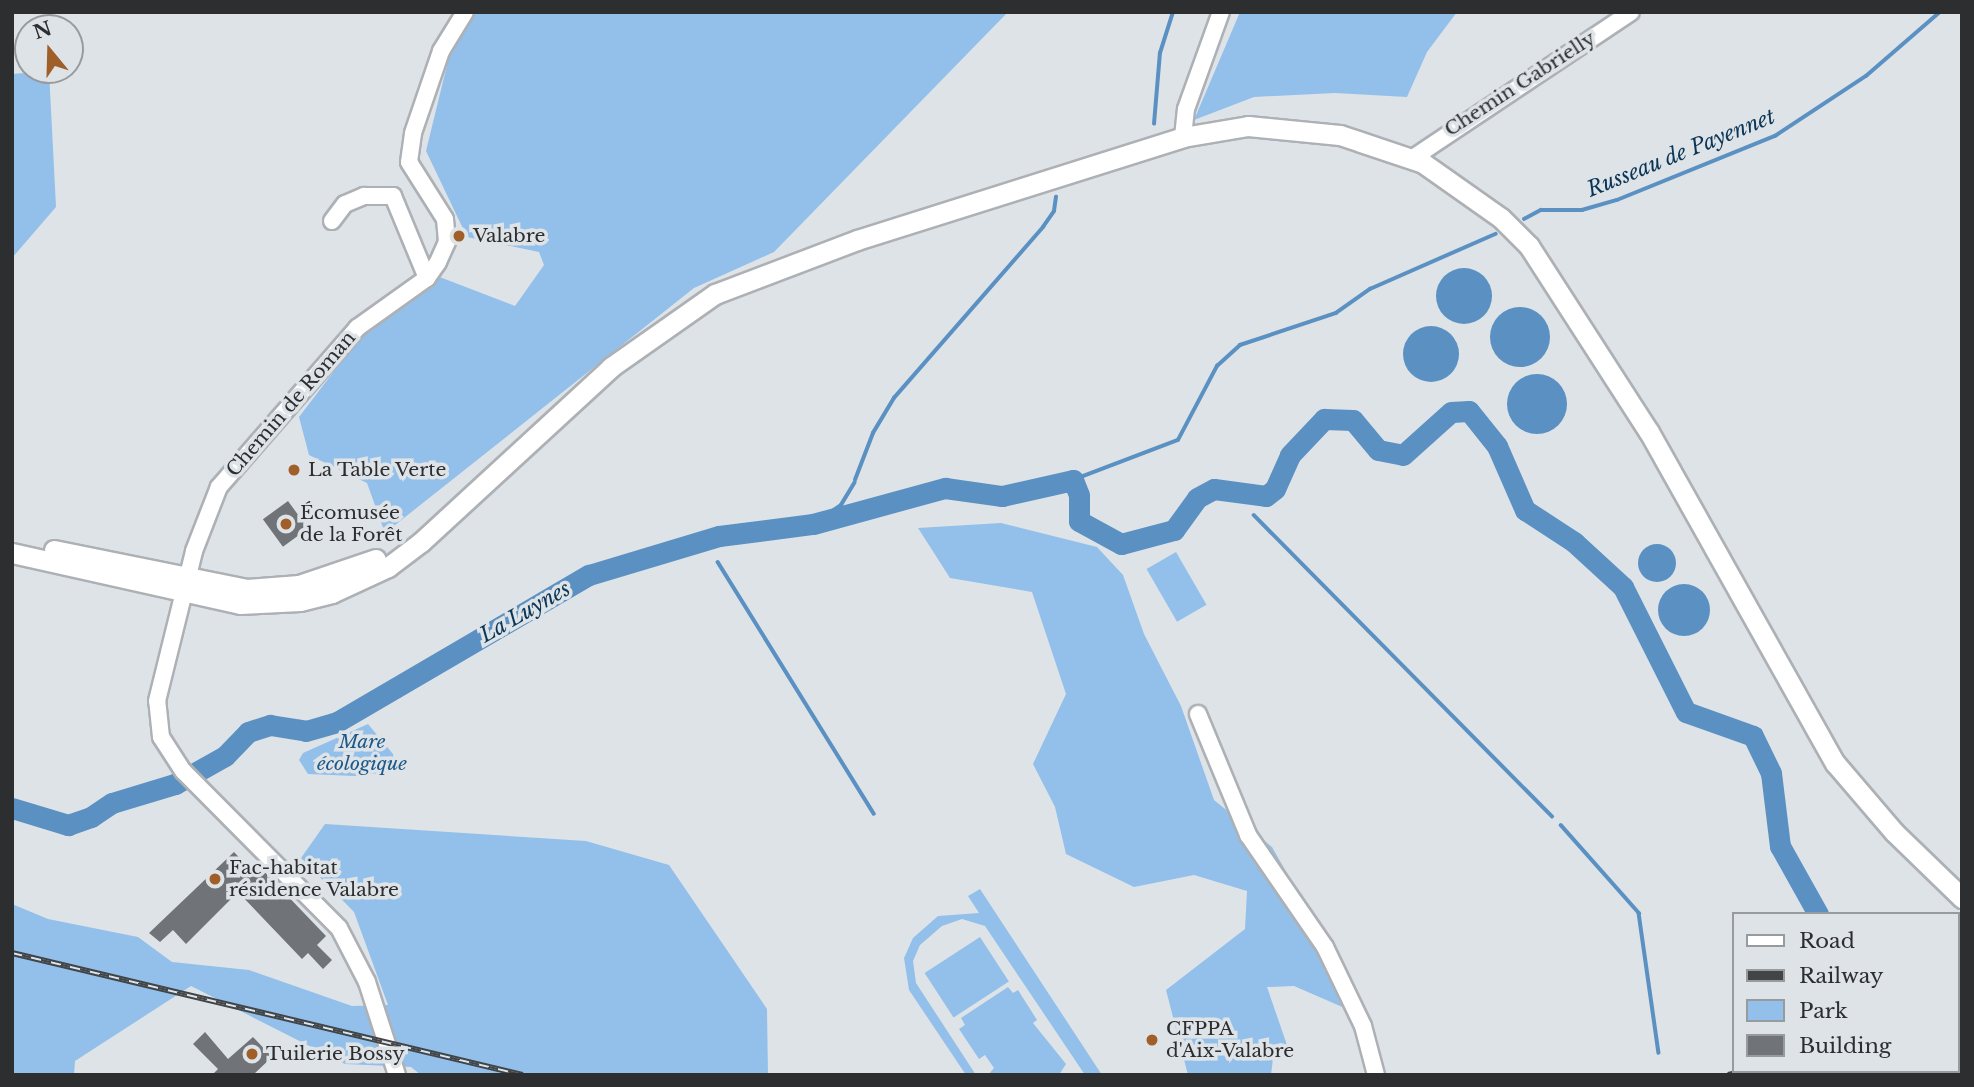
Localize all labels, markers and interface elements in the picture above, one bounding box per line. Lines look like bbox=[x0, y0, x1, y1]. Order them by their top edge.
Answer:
north arrow bbox=[14, 14, 84, 84]
text: N bbox=[30, 17, 55, 44]
street label: Chemin Gabrielly bbox=[1440, 27, 1600, 141]
water label: Russeau de Payennet bbox=[1583, 104, 1779, 202]
place label: Valabre bbox=[473, 225, 545, 247]
marker: Valabre bbox=[451, 228, 467, 244]
street label: Chemin de Roman bbox=[222, 327, 360, 481]
place label: La Table Verte bbox=[308, 459, 448, 481]
marker: La Table Verte bbox=[286, 462, 302, 478]
place label: Écomusée de la Forêt bbox=[300, 502, 403, 546]
marker: Écomusée de la Forêt bbox=[278, 516, 294, 532]
water label: La Luynes bbox=[475, 576, 575, 648]
park label: Mare écologique bbox=[317, 731, 407, 775]
place label: Fac-habitat résidence Valabre bbox=[229, 857, 400, 901]
marker: Fac-habitat résidence Valabre bbox=[207, 871, 223, 887]
legend bbox=[1732, 912, 1960, 1073]
text: Road bbox=[1799, 928, 1855, 954]
text: Railway bbox=[1799, 963, 1883, 989]
text: Park bbox=[1799, 998, 1848, 1024]
place label: CFPPA d'Aix-Valabre bbox=[1166, 1018, 1294, 1062]
marker: CFPPA d'Aix-Valabre bbox=[1144, 1032, 1160, 1048]
text: Building bbox=[1799, 1033, 1891, 1059]
place label: Tuilerie Bossy bbox=[266, 1043, 405, 1065]
marker: Tuilerie Bossy bbox=[244, 1046, 260, 1062]

